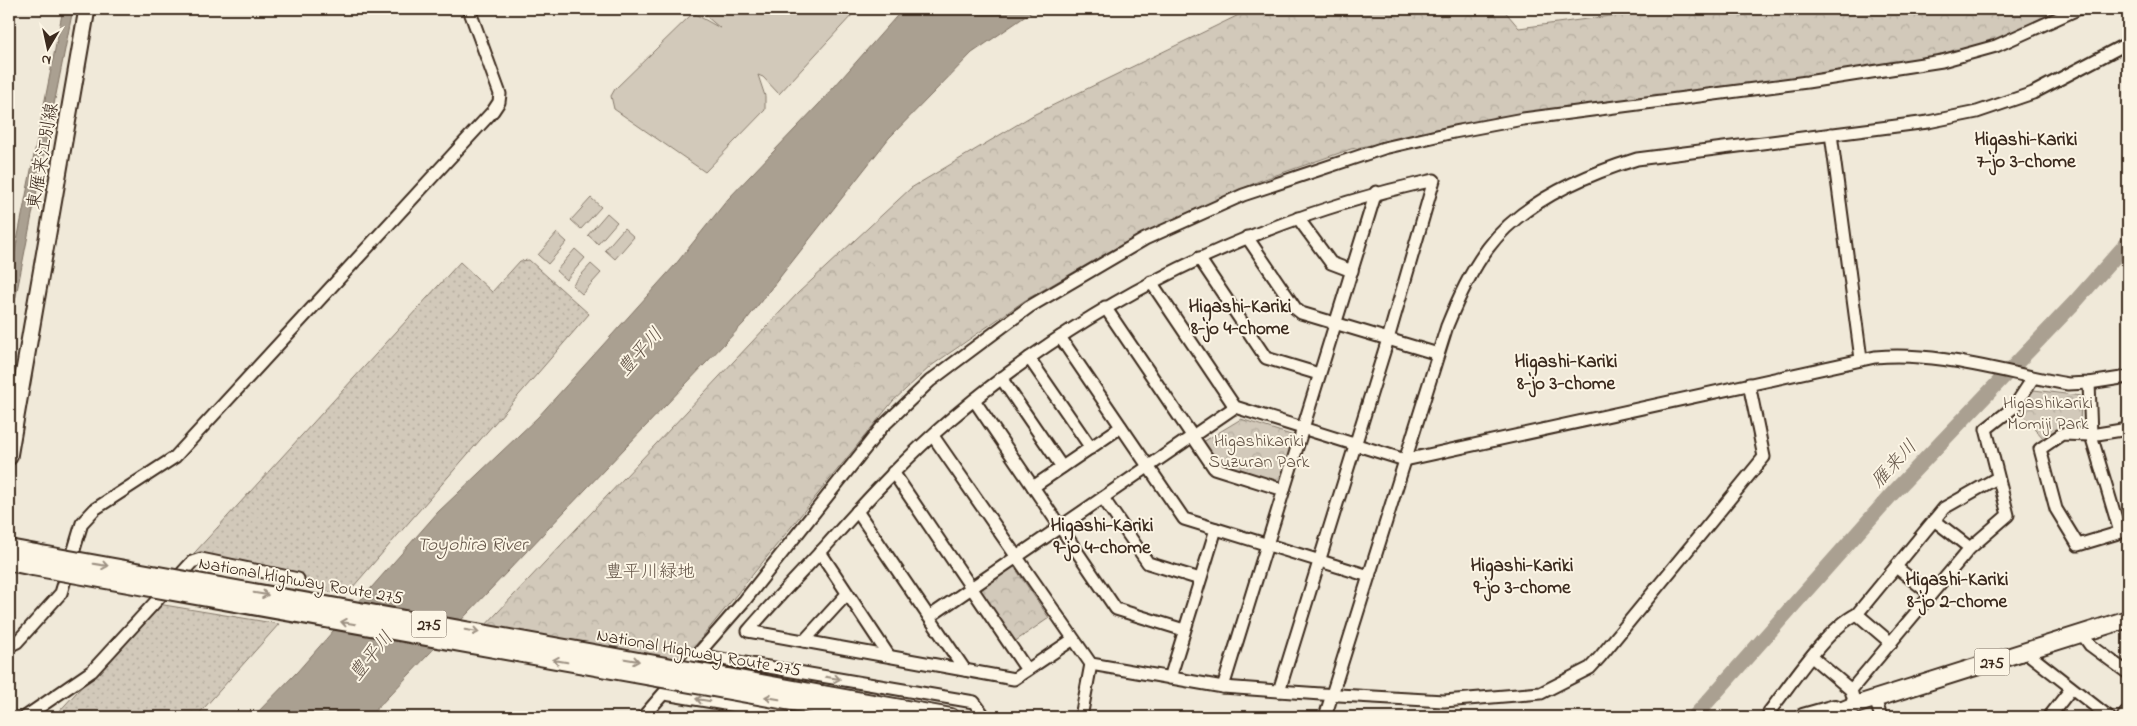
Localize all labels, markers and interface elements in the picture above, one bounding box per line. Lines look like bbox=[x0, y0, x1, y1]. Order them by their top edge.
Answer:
north arrow bbox=[22, 22, 72, 72]
text: N bbox=[40, 48, 53, 70]
street label: 東雁来江別線 bbox=[22, 101, 66, 212]
district label: Higashi-Kariki 7-jo 3-chome bbox=[1974, 127, 2078, 176]
district label: Higashi-Kariki 8-jo 4-chome bbox=[1188, 294, 1292, 343]
water label: 豊平川 bbox=[612, 322, 670, 383]
district label: Higashi-Kariki 8-jo 3-chome bbox=[1514, 349, 1618, 398]
park label: Higashikariki Momiji Park bbox=[2003, 391, 2093, 438]
park label: Higashikariki Suzuran Park bbox=[1209, 429, 1309, 476]
water label: 雁来川 bbox=[1866, 435, 1924, 495]
district label: Higashi-Kariki 9-jo 4-chome bbox=[1050, 513, 1154, 562]
water label: Toyohira River bbox=[417, 532, 529, 559]
street label: National Highway Route 275 bbox=[196, 551, 405, 614]
district label: Higashi-Kariki 9-jo 3-chome bbox=[1470, 553, 1574, 602]
one-way arrow bbox=[92, 560, 108, 570]
park label: 豊平川緑地 bbox=[605, 560, 695, 586]
district label: Higashi-Kariki 8-jo 2-chome bbox=[1905, 567, 2009, 616]
one-way arrow bbox=[252, 589, 268, 599]
road number: 275 bbox=[412, 610, 446, 638]
one-way arrow bbox=[341, 617, 357, 627]
street label: National Highway Route 275 bbox=[594, 623, 803, 686]
water label: 豊平川 bbox=[344, 626, 400, 687]
one-way arrow bbox=[464, 627, 480, 637]
road number: 275 bbox=[1974, 649, 2010, 676]
one-way arrow bbox=[552, 655, 568, 665]
one-way arrow bbox=[624, 656, 640, 665]
one-way arrow bbox=[824, 674, 840, 684]
one-way arrow bbox=[764, 693, 780, 703]
one-way arrow bbox=[695, 695, 711, 705]

